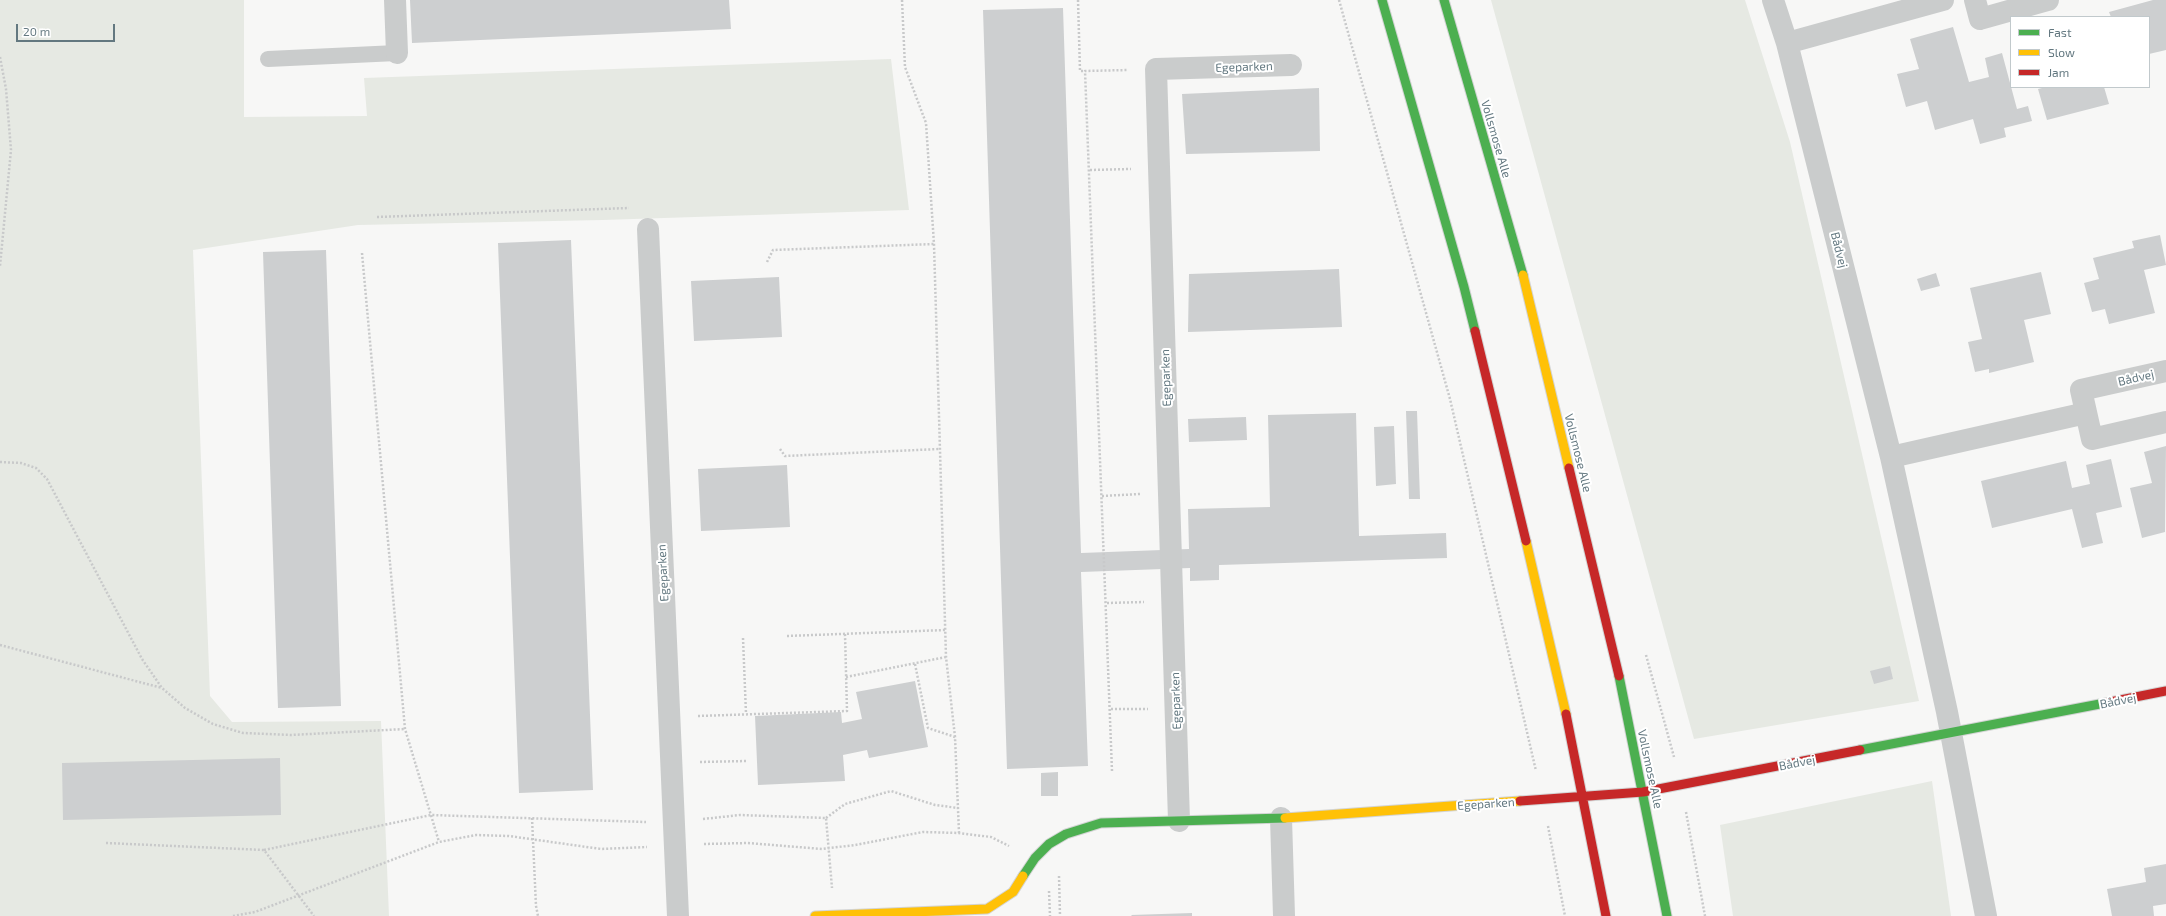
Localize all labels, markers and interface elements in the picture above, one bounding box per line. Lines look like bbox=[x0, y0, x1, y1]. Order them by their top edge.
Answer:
scale bar bbox=[18, 16, 117, 42]
legend bbox=[2010, 16, 2150, 88]
text: 20 m bbox=[23, 24, 50, 38]
text: Fast bbox=[2048, 25, 2071, 39]
text: Slow bbox=[2048, 45, 2075, 59]
street label: Egeparken bbox=[1215, 59, 1273, 75]
text: Jam bbox=[2048, 65, 2069, 79]
street label: Vollsmose Alle bbox=[1478, 98, 1514, 180]
street label: Bådvej bbox=[1828, 230, 1850, 270]
street label: Egeparken bbox=[1158, 349, 1174, 407]
street label: Bådvej bbox=[2117, 367, 2155, 389]
street label: Vollsmose Alle bbox=[1561, 412, 1595, 494]
street label: Egeparken bbox=[654, 544, 672, 602]
street label: Egeparken bbox=[1168, 672, 1184, 730]
street label: Bådvej bbox=[2099, 690, 2137, 712]
street label: Vollsmose Alle bbox=[1635, 728, 1665, 810]
street label: Bådvej bbox=[1778, 752, 1816, 774]
street label: Egeparken bbox=[1457, 795, 1515, 813]

